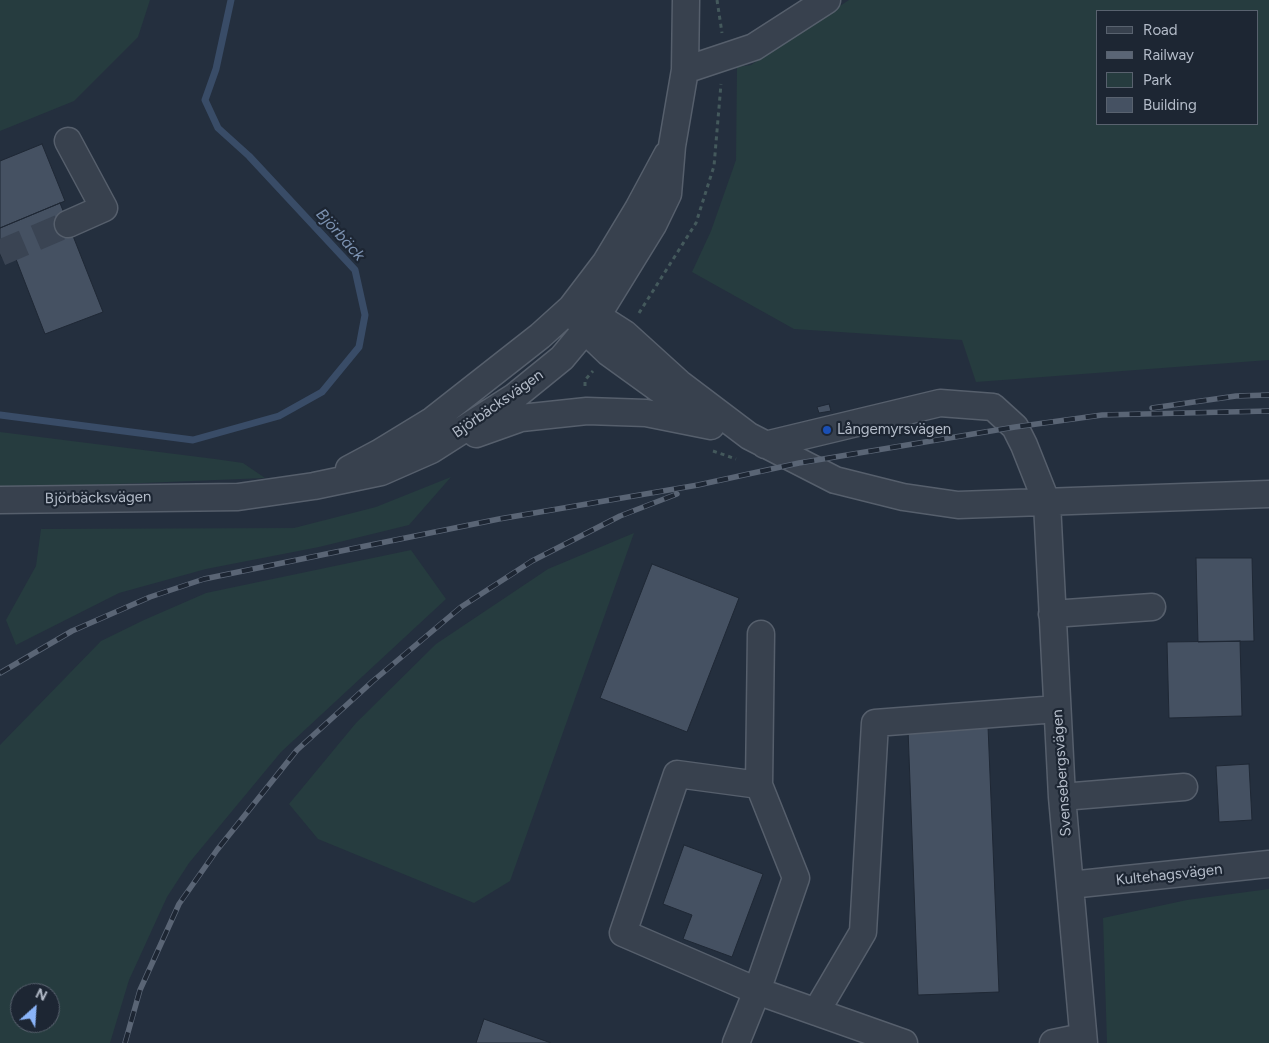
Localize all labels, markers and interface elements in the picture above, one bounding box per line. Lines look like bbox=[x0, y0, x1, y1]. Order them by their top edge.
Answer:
legend bbox=[1096, 10, 1259, 125]
text: Road bbox=[1143, 21, 1178, 39]
text: Railway bbox=[1143, 46, 1194, 64]
text: Park bbox=[1143, 71, 1172, 89]
text: Building bbox=[1143, 96, 1197, 114]
water label: Björbäck bbox=[312, 205, 368, 265]
street label: Björbäcksvägen bbox=[449, 366, 547, 442]
place label: Långemyrsvägen bbox=[837, 421, 951, 439]
marker: Långemyrsvägen bbox=[821, 424, 833, 436]
street label: Björbäcksvägen bbox=[45, 488, 151, 508]
street label: Svensebergsvägen bbox=[1049, 709, 1075, 837]
street label: Kultehagsvägen bbox=[1115, 860, 1223, 890]
north arrow bbox=[10, 983, 60, 1033]
text: N bbox=[33, 985, 50, 1005]

